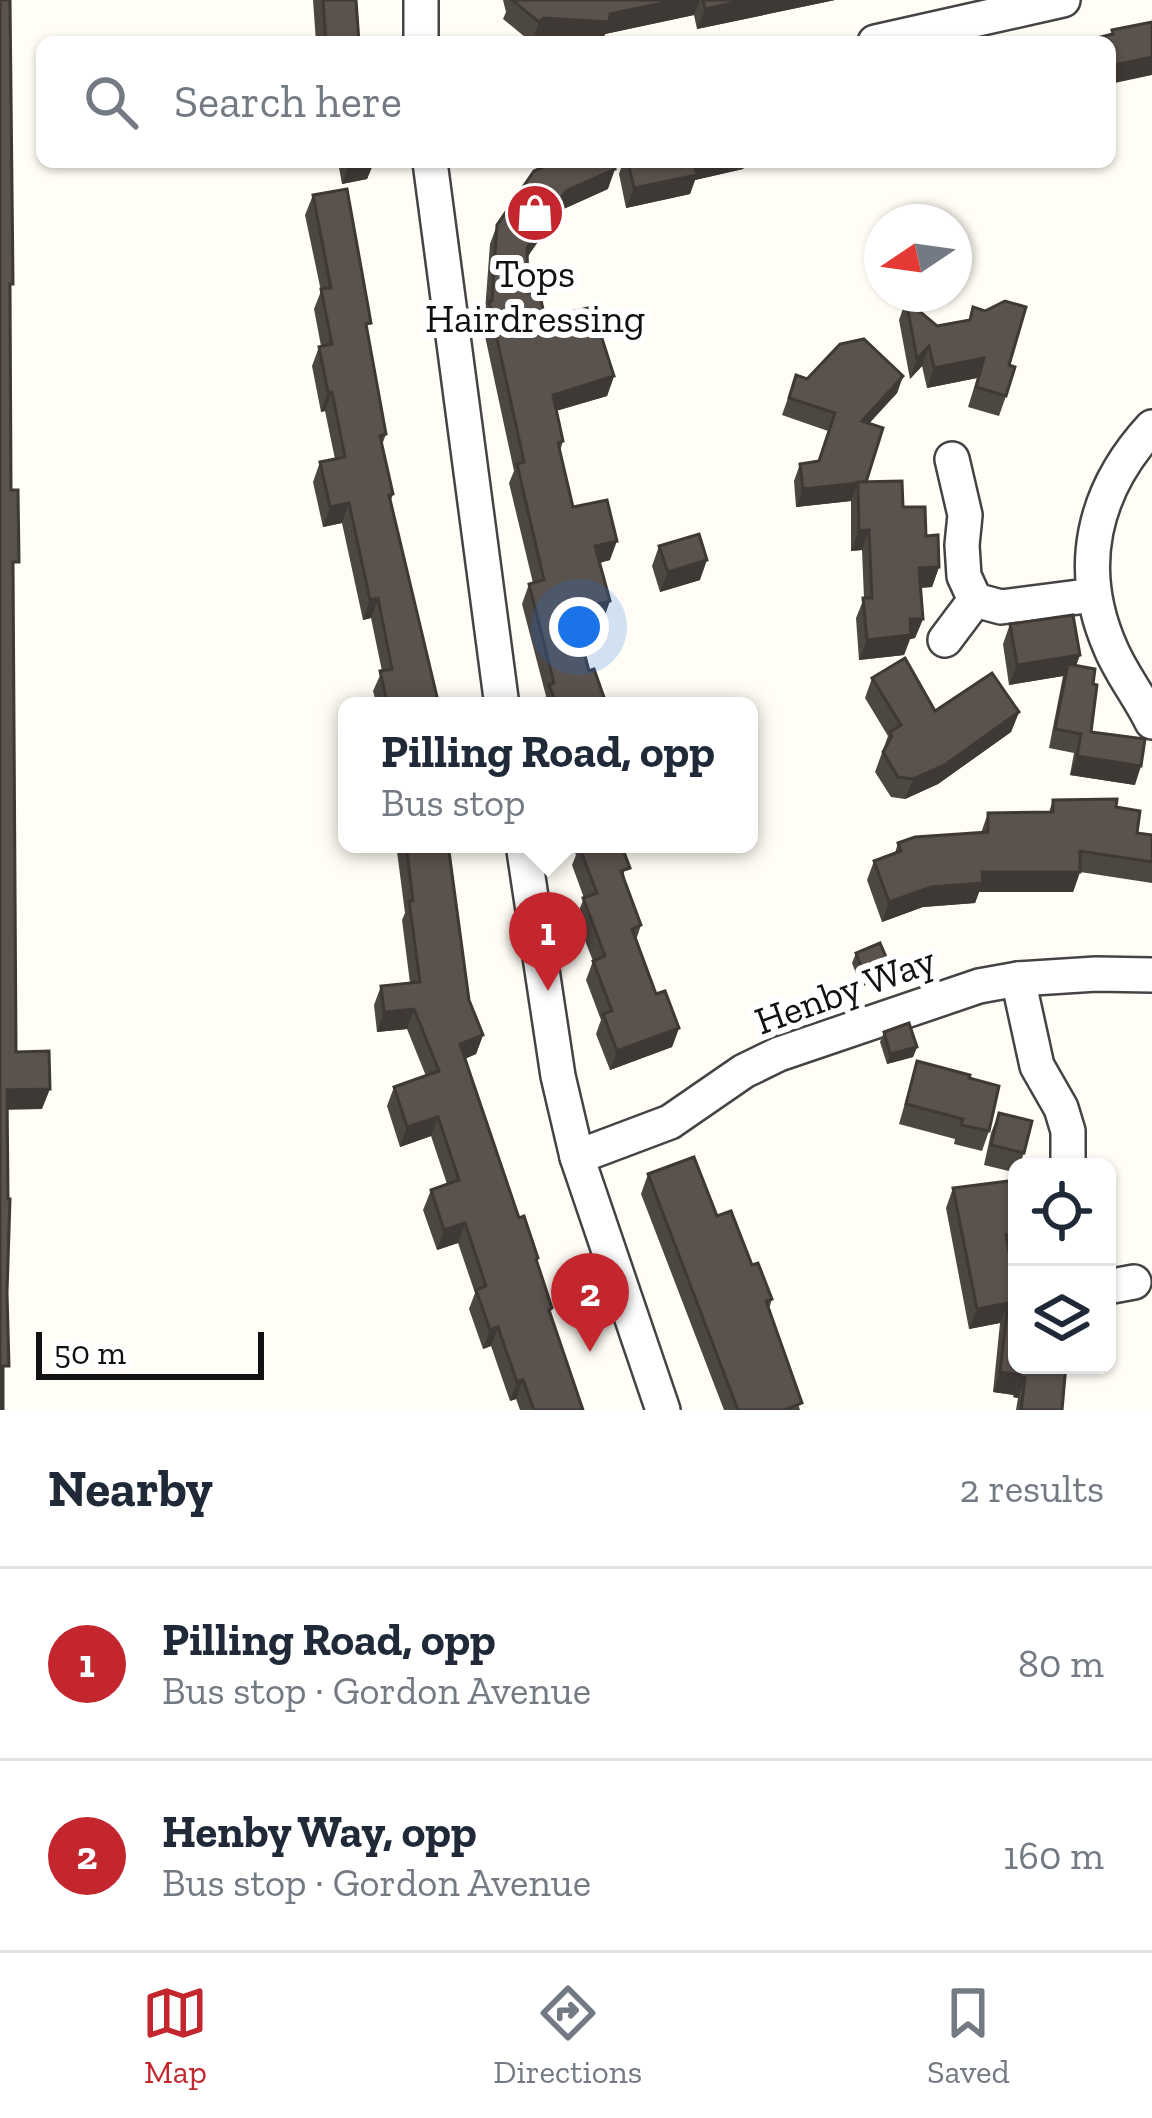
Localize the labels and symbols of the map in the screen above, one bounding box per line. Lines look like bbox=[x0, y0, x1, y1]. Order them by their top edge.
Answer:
shop icon: Tops Hairdressing bbox=[504, 182, 566, 244]
north arrow bbox=[864, 204, 972, 312]
place label: Tops Hairdressing bbox=[425, 250, 645, 342]
your location bbox=[549, 597, 609, 657]
pin: 1 bbox=[509, 892, 587, 991]
street label: Henby Way bbox=[748, 936, 942, 1044]
pin: 2 bbox=[551, 1253, 629, 1352]
scale bar bbox=[36, 1326, 264, 1379]

